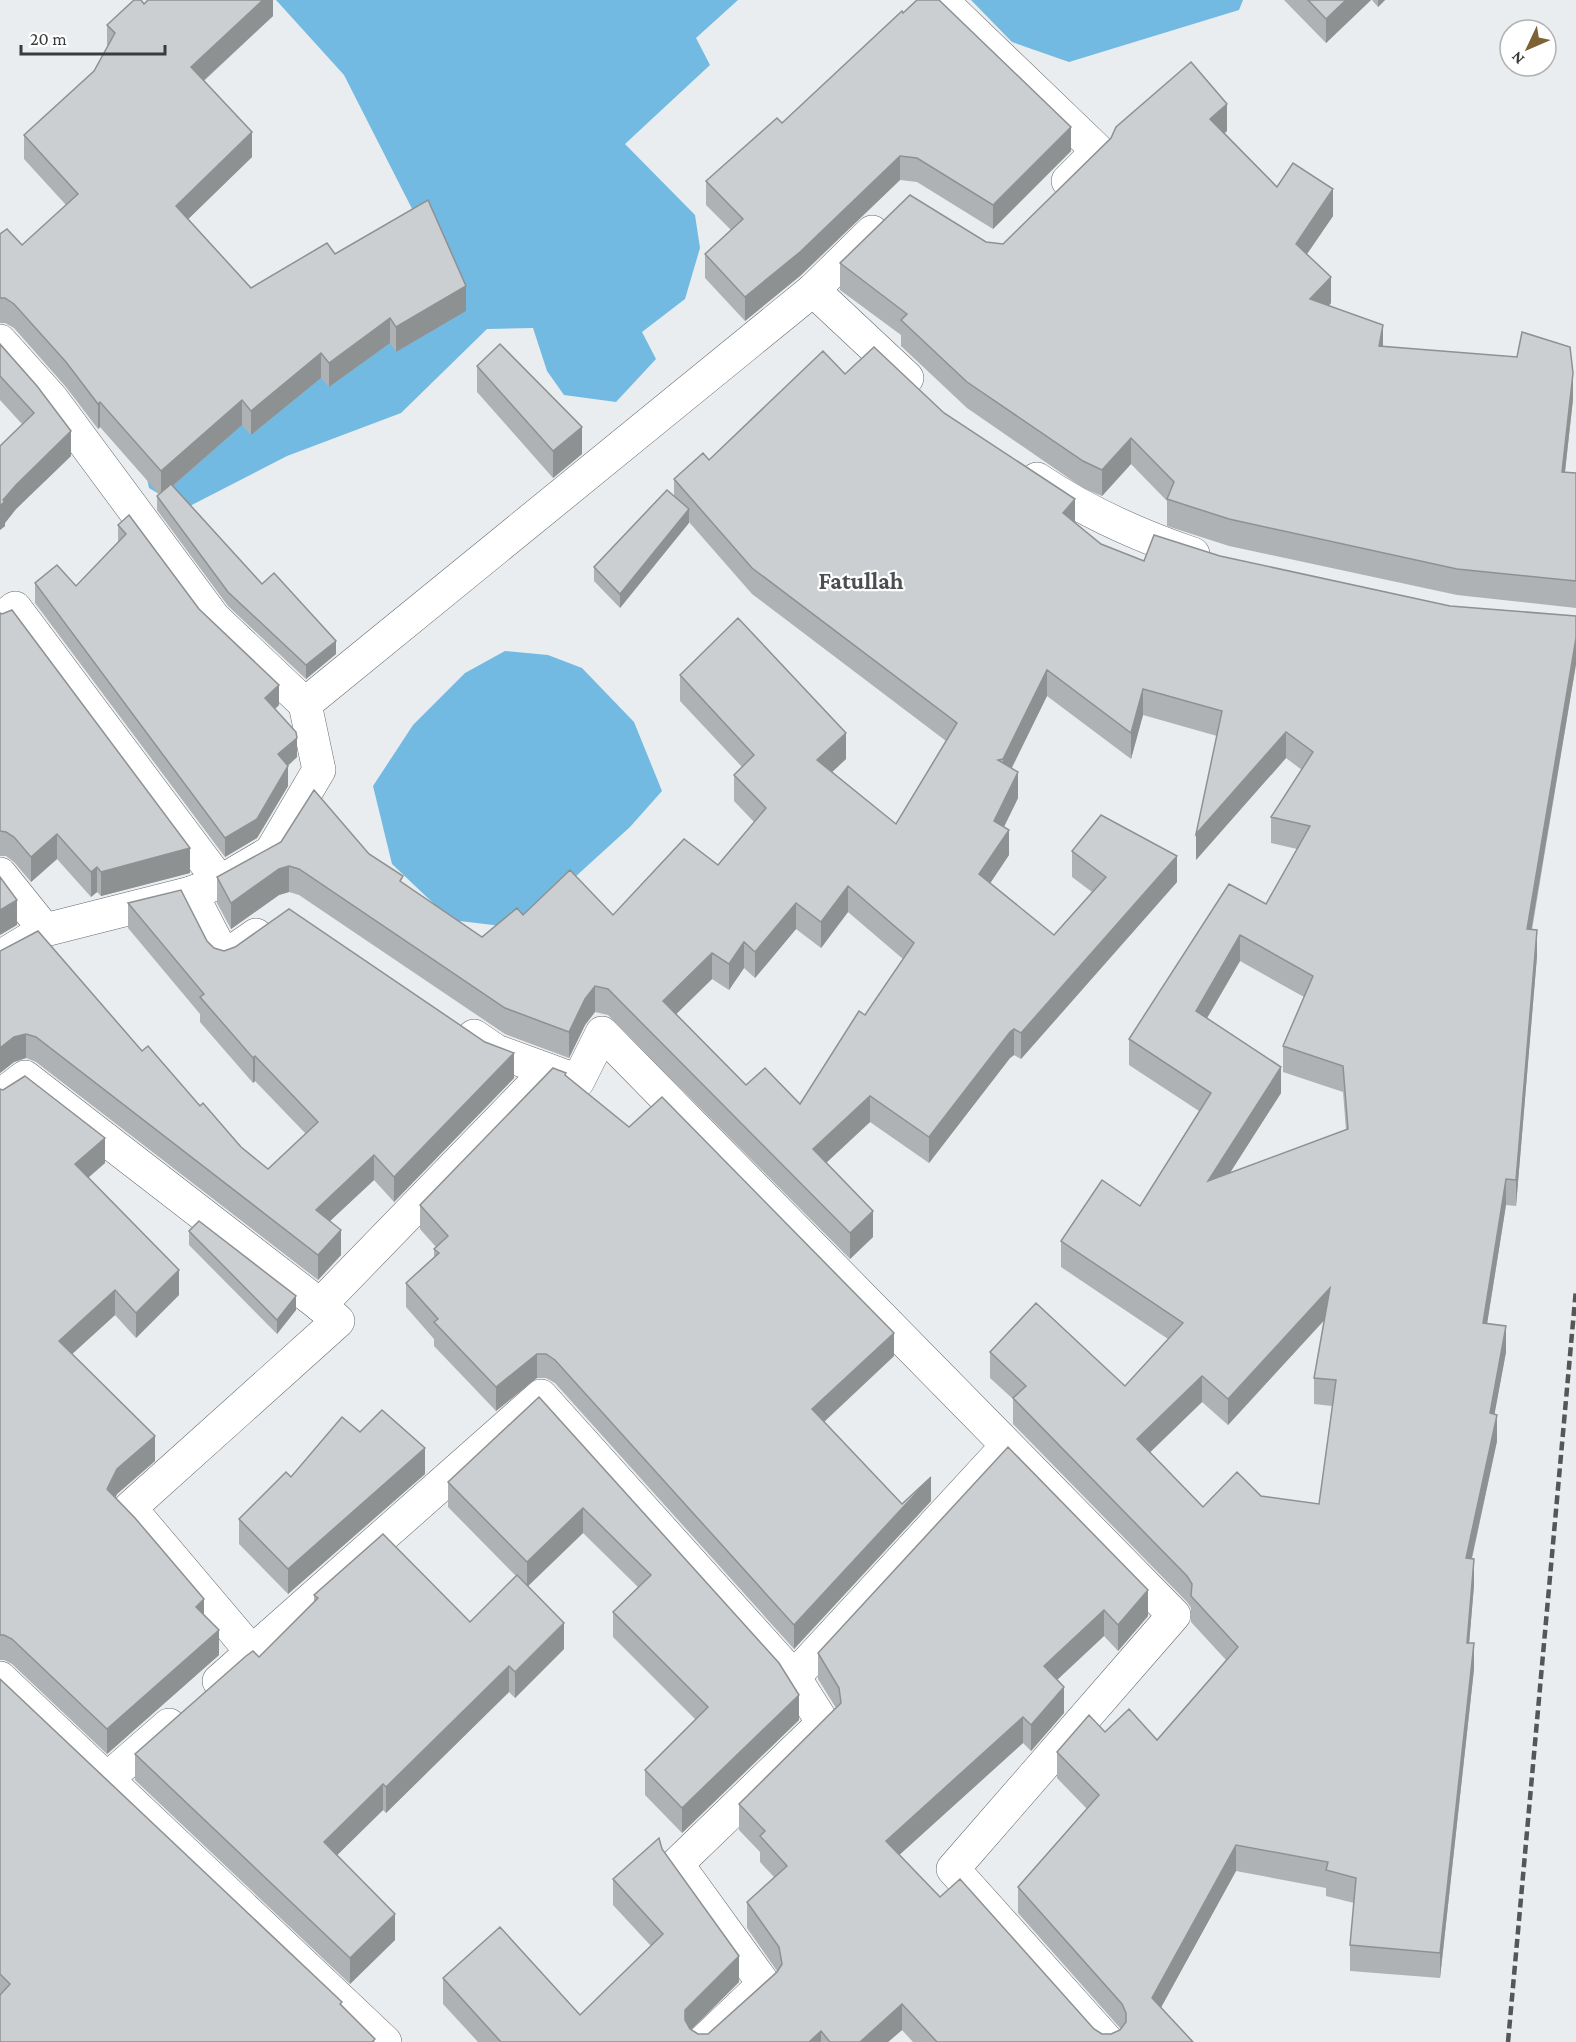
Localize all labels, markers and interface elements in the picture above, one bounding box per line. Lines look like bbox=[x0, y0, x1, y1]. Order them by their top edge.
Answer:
scale bar bbox=[21, 18, 165, 56]
north arrow bbox=[1498, 18, 1558, 78]
text: 20 m bbox=[30, 29, 67, 49]
text: N bbox=[1508, 48, 1527, 68]
district label: Fatullah bbox=[818, 567, 904, 594]

